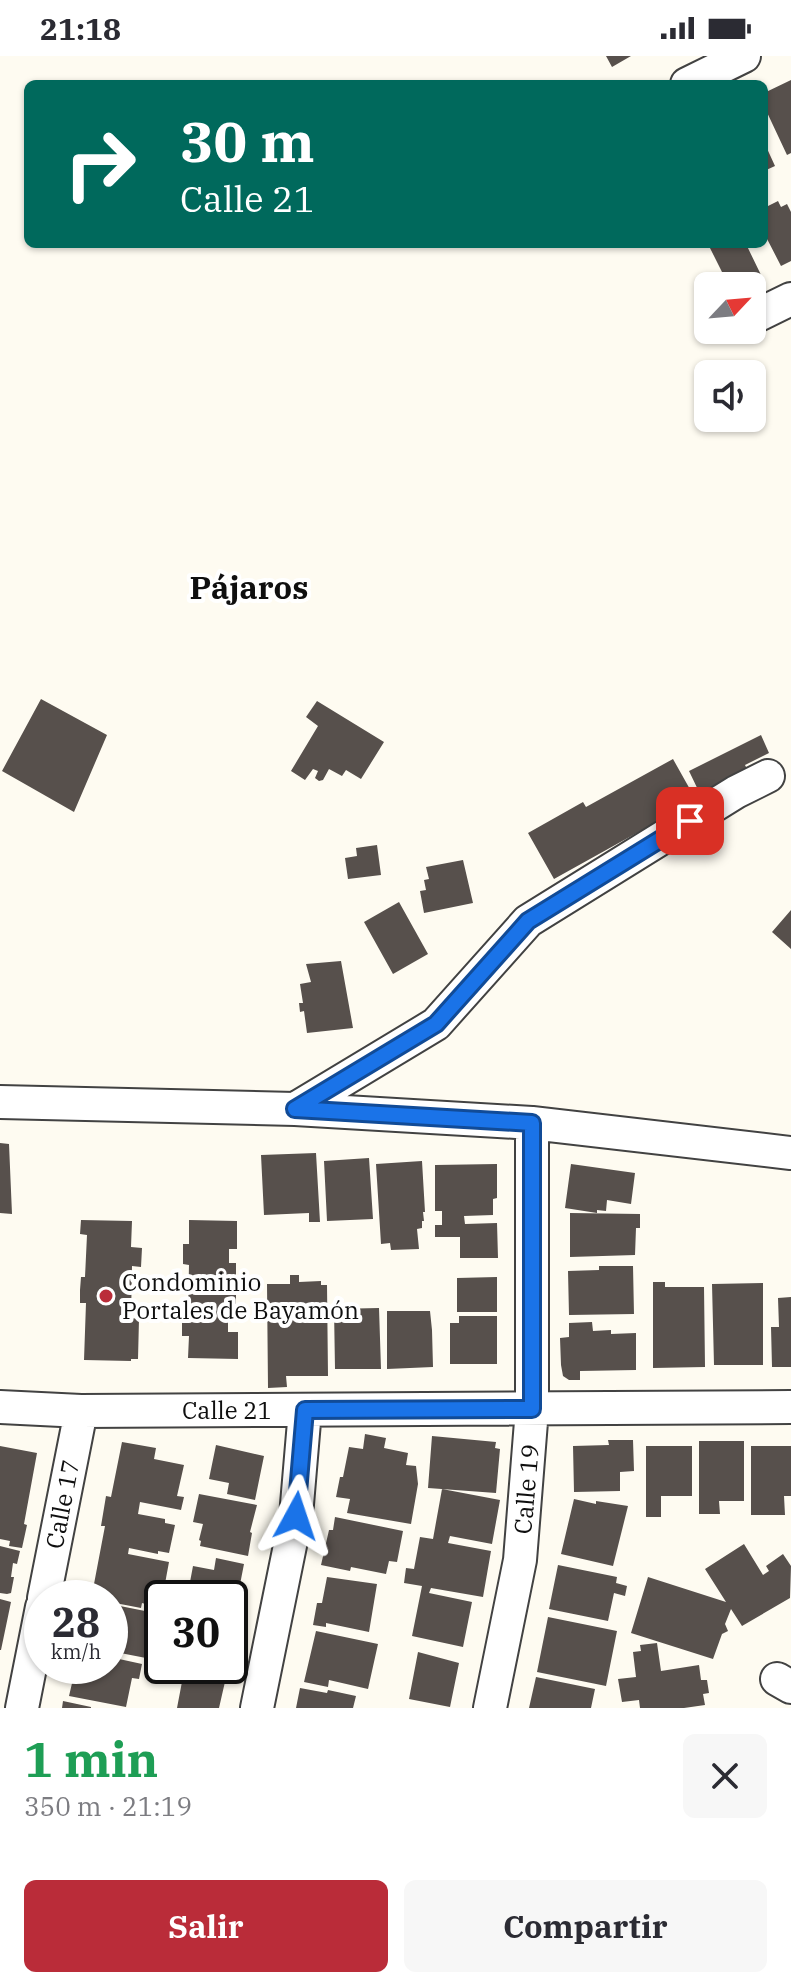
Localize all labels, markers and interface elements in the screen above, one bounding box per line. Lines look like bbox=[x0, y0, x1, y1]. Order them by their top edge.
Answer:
text: 21:18 bbox=[40, 9, 121, 48]
text: 30 m bbox=[180, 105, 315, 177]
icon: right bbox=[48, 112, 152, 216]
text: Calle 21 bbox=[180, 175, 315, 222]
north arrow bbox=[694, 272, 766, 344]
map controls bbox=[694, 272, 766, 432]
button: sound bbox=[694, 360, 766, 432]
district label: Pájaros bbox=[190, 566, 308, 608]
pin bbox=[656, 787, 724, 855]
icon: arrive bbox=[668, 799, 712, 843]
place label: Condominio Portales de Bayamón bbox=[122, 1266, 359, 1326]
marker: Condominio Portales de Bayamón bbox=[97, 1287, 115, 1305]
street label: Calle 21 bbox=[182, 1394, 272, 1426]
street label: Calle 19 bbox=[506, 1443, 546, 1535]
street label: Calle 17 bbox=[38, 1457, 86, 1551]
position arrow bbox=[254, 1474, 338, 1558]
speed limit sign: 30 bbox=[144, 1580, 248, 1684]
text: 28 bbox=[52, 1596, 100, 1648]
text: km/h bbox=[51, 1638, 101, 1665]
text: 1 min bbox=[24, 1728, 158, 1790]
button: close bbox=[683, 1734, 767, 1818]
text: 350 m · 21:19 bbox=[24, 1789, 192, 1823]
button: Salir bbox=[24, 1880, 388, 1972]
button: Compartir bbox=[404, 1880, 767, 1972]

